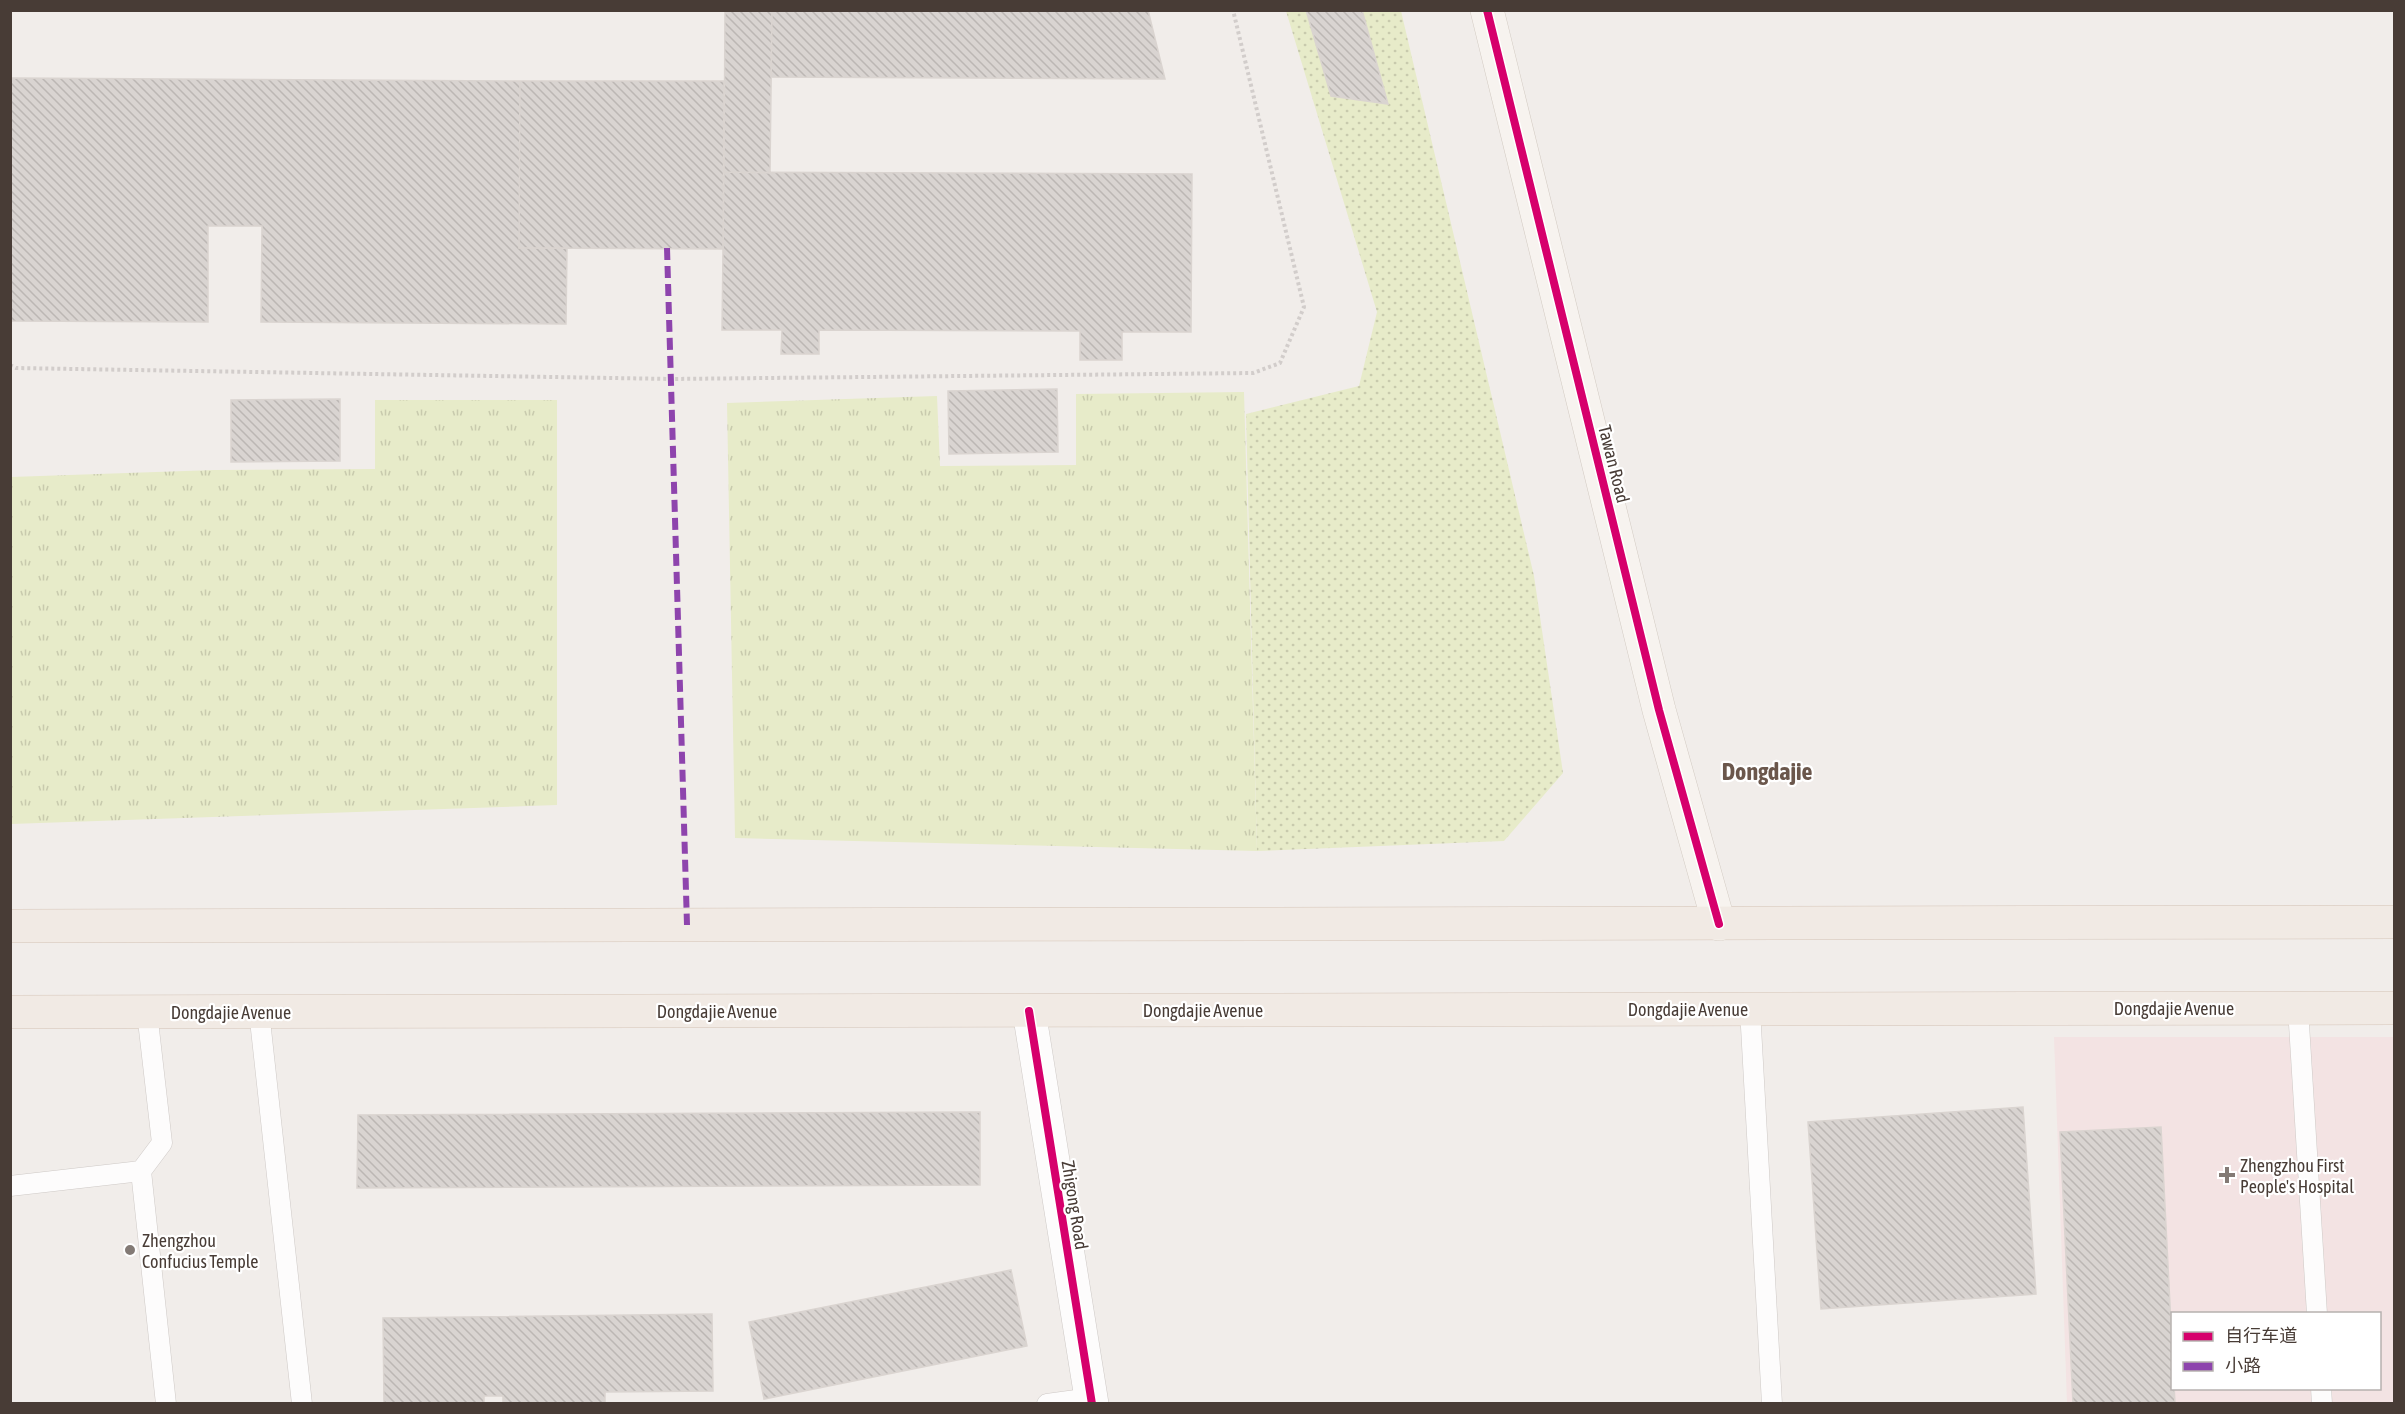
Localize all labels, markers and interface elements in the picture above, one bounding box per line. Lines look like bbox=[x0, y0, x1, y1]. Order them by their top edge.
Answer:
street label: Tawan Road bbox=[1594, 423, 1634, 505]
district label: Dongdajie bbox=[1722, 758, 1812, 785]
street label: Dongdajie Avenue bbox=[2114, 998, 2234, 1019]
street label: Dongdajie Avenue bbox=[1628, 999, 1748, 1020]
street label: Dongdajie Avenue bbox=[1143, 1000, 1263, 1021]
street label: Dongdajie Avenue bbox=[657, 1001, 777, 1022]
street label: Dongdajie Avenue bbox=[171, 1002, 291, 1023]
place label: Zhengzhou First People's Hospital bbox=[2240, 1155, 2354, 1197]
street label: Zhigong Road bbox=[1058, 1159, 1092, 1251]
marker: Zhengzhou First People's Hospital bbox=[2218, 1166, 2236, 1184]
place label: Zhengzhou Confucius Temple bbox=[142, 1230, 259, 1272]
marker: Zhengzhou Confucius Temple bbox=[123, 1243, 137, 1257]
legend bbox=[2171, 1312, 2381, 1390]
text: 自行车道 bbox=[2225, 1325, 2297, 1346]
text: 小路 bbox=[2225, 1355, 2261, 1376]

